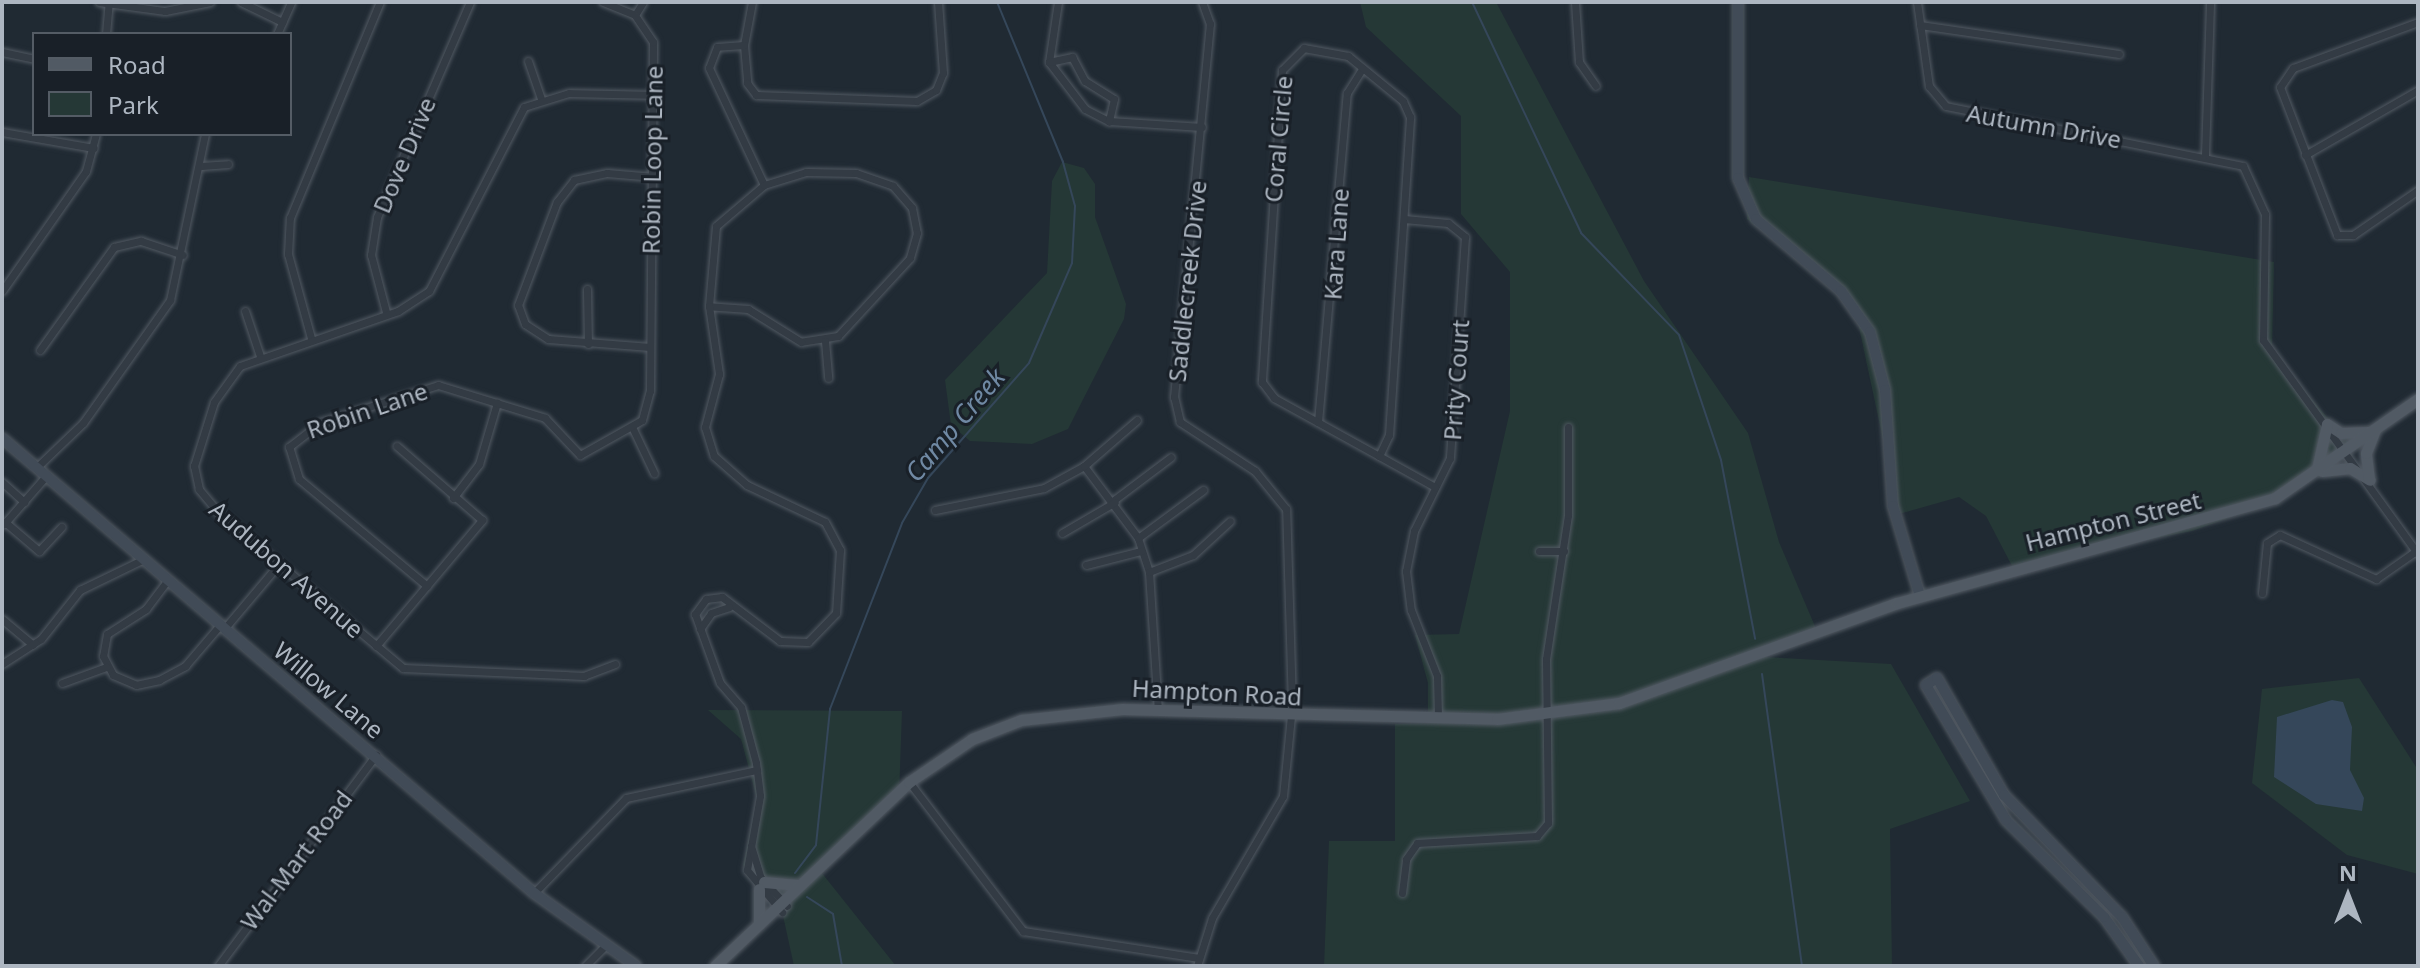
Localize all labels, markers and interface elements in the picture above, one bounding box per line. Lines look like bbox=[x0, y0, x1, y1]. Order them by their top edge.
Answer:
legend bbox=[32, 32, 292, 136]
text: Road bbox=[108, 48, 166, 81]
street label: Robin Loop Lane bbox=[636, 66, 668, 254]
street label: Coral Circle bbox=[1258, 74, 1298, 204]
text: Park bbox=[108, 88, 159, 121]
street label: Dove Drive bbox=[367, 93, 441, 217]
street label: Autumn Drive bbox=[1964, 98, 2124, 154]
street label: Saddlecreek Drive bbox=[1162, 179, 1212, 383]
street label: Kara Lane bbox=[1318, 187, 1354, 301]
street label: Prity Court bbox=[1437, 319, 1475, 441]
water label: Camp Creek bbox=[899, 362, 1011, 488]
street label: Robin Lane bbox=[303, 376, 431, 444]
street label: Hampton Street bbox=[2022, 485, 2204, 557]
street label: Audubon Avenue bbox=[204, 494, 370, 644]
street label: Willow Lane bbox=[268, 636, 390, 744]
street label: Hampton Road bbox=[1131, 673, 1303, 711]
street label: Wal-Mart Road bbox=[234, 785, 358, 935]
north arrow bbox=[2308, 856, 2388, 936]
text: N bbox=[2339, 857, 2357, 887]

